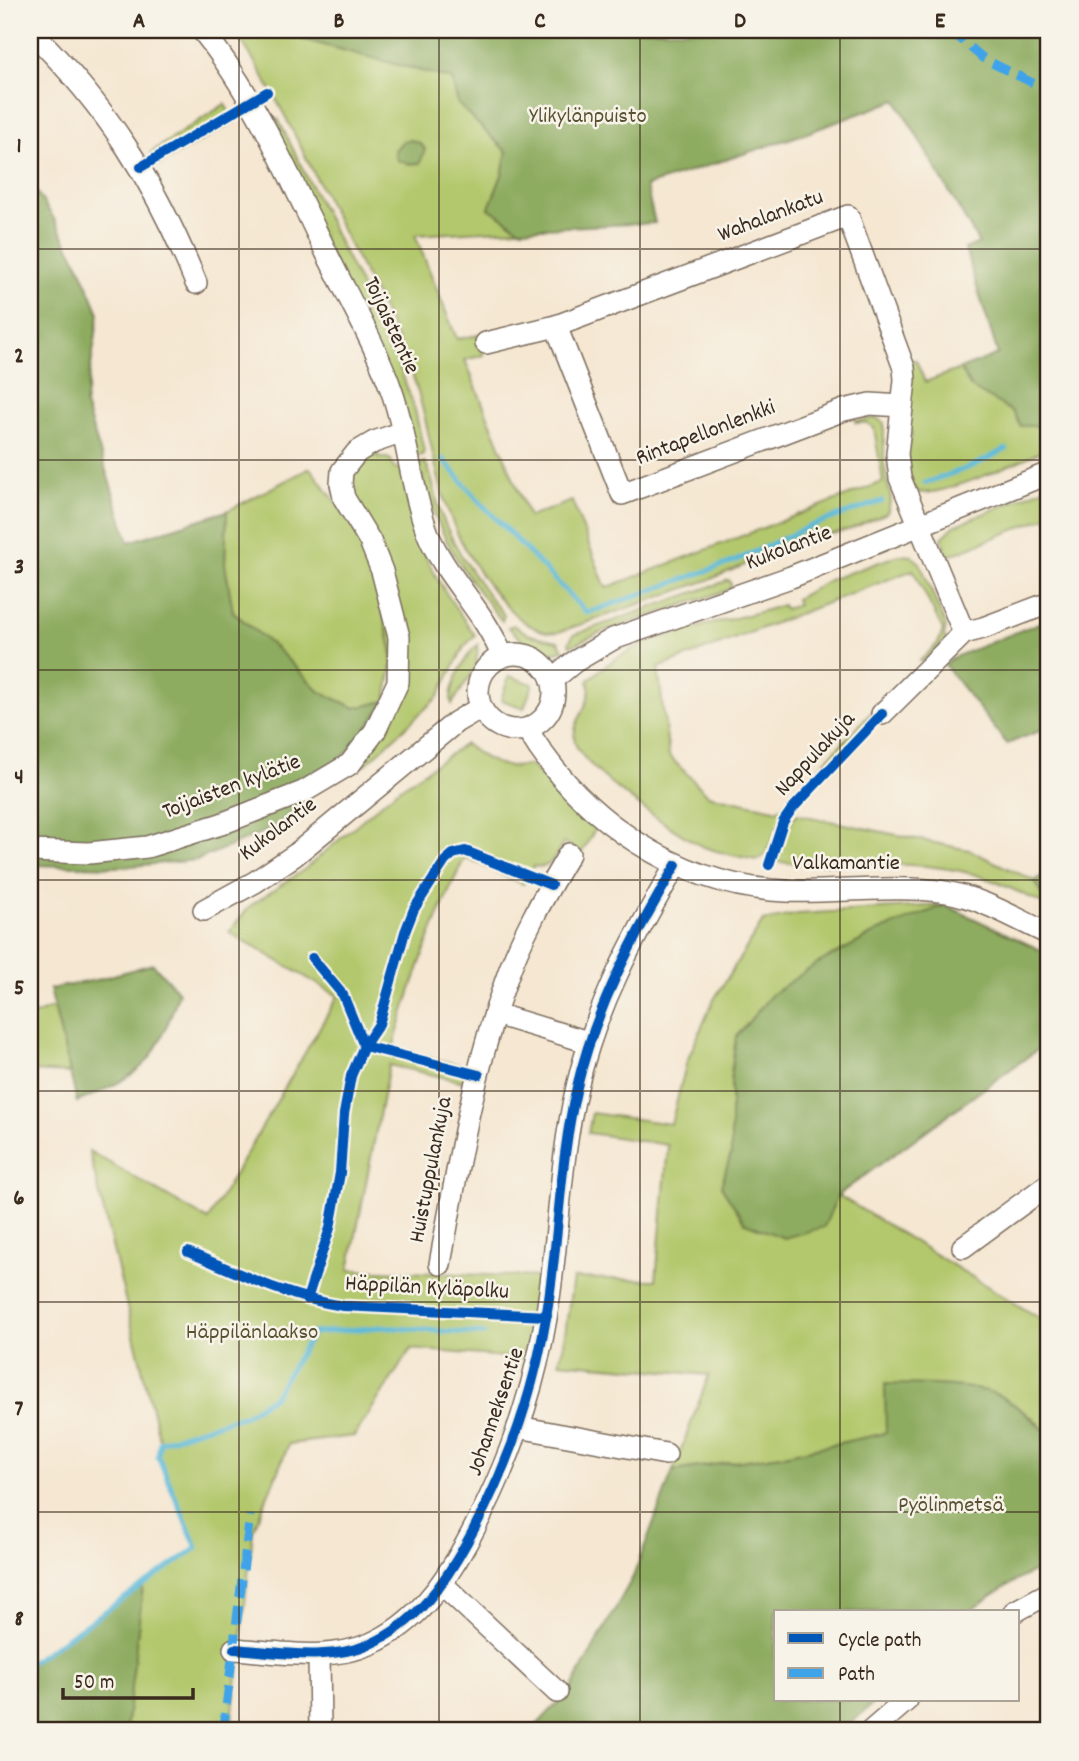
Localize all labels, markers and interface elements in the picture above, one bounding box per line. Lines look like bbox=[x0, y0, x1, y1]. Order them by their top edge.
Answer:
text: A bbox=[133, 6, 145, 39]
text: B bbox=[334, 6, 345, 39]
text: C bbox=[534, 6, 546, 39]
text: D bbox=[734, 6, 746, 39]
text: E bbox=[935, 6, 946, 39]
park label: Ylikylänpuisto bbox=[529, 101, 647, 134]
text: 1 bbox=[16, 131, 22, 164]
street label: Wahalankatu bbox=[713, 182, 829, 252]
street label: Toijaistentie bbox=[353, 272, 427, 380]
text: 2 bbox=[14, 341, 24, 374]
street label: Rintapellonlenkki bbox=[631, 392, 781, 476]
street label: Kukolantie bbox=[741, 517, 837, 581]
text: 3 bbox=[14, 552, 24, 585]
street label: Nappulakuja bbox=[768, 704, 865, 805]
street label: Toijaisten kylätie bbox=[158, 747, 306, 829]
text: 4 bbox=[14, 762, 24, 795]
street label: Kukolantie bbox=[233, 790, 325, 870]
street label: Valkamantie bbox=[792, 848, 900, 881]
text: 5 bbox=[14, 973, 24, 1006]
street label: Huistuppulankuja bbox=[402, 1093, 463, 1246]
text: 6 bbox=[13, 1183, 25, 1216]
street label: Häppilän Kyläpolku bbox=[344, 1268, 510, 1310]
park label: Häppilänlaakso bbox=[186, 1317, 318, 1350]
street label: Johanneksentie bbox=[460, 1343, 534, 1481]
text: 7 bbox=[15, 1394, 24, 1427]
park label: Pyölinmetsä bbox=[898, 1490, 1004, 1523]
text: 8 bbox=[14, 1604, 24, 1637]
legend bbox=[774, 1610, 1020, 1702]
text: Cycle path bbox=[838, 1627, 921, 1657]
scale bar bbox=[63, 1656, 192, 1700]
text: Path bbox=[838, 1661, 875, 1691]
text: 50 m bbox=[74, 1669, 114, 1699]

